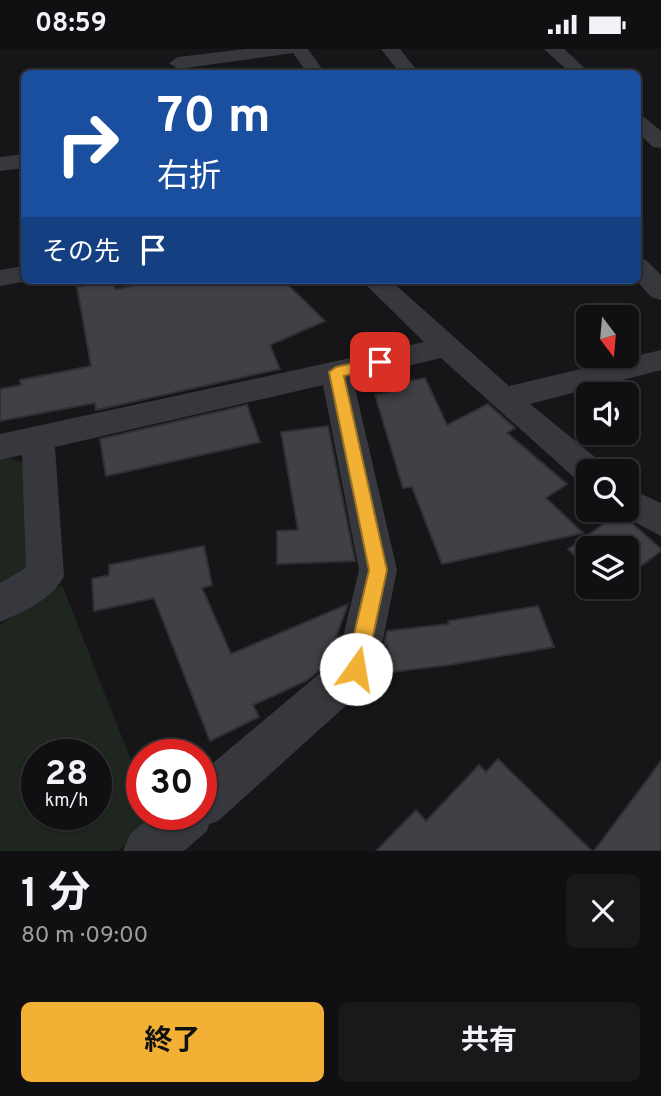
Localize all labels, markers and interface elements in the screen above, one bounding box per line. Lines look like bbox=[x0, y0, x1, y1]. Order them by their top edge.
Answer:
text: 08:59 bbox=[35, 8, 107, 41]
text: 70 m bbox=[157, 88, 271, 150]
icon: right bbox=[42, 98, 133, 189]
text: 右折 bbox=[157, 158, 221, 198]
icon: arrive bbox=[134, 231, 172, 269]
text: その先 bbox=[42, 237, 120, 270]
north arrow bbox=[576, 305, 639, 367]
map controls bbox=[576, 305, 639, 599]
pin bbox=[350, 332, 410, 392]
icon: arrive bbox=[361, 343, 399, 381]
button: sound bbox=[576, 382, 639, 445]
button: search bbox=[576, 459, 639, 522]
button: layers bbox=[576, 536, 639, 599]
position arrow bbox=[319, 632, 393, 706]
speed limit sign: 30 bbox=[126, 739, 217, 830]
text: 28 bbox=[45, 753, 88, 797]
text: km/h bbox=[45, 790, 88, 813]
text: 1 分 bbox=[21, 869, 90, 922]
button: close bbox=[566, 874, 640, 948]
text: 80 m · 09:00 bbox=[21, 922, 148, 951]
button: 終了 bbox=[21, 1002, 324, 1082]
button: 共有 bbox=[338, 1002, 640, 1082]

